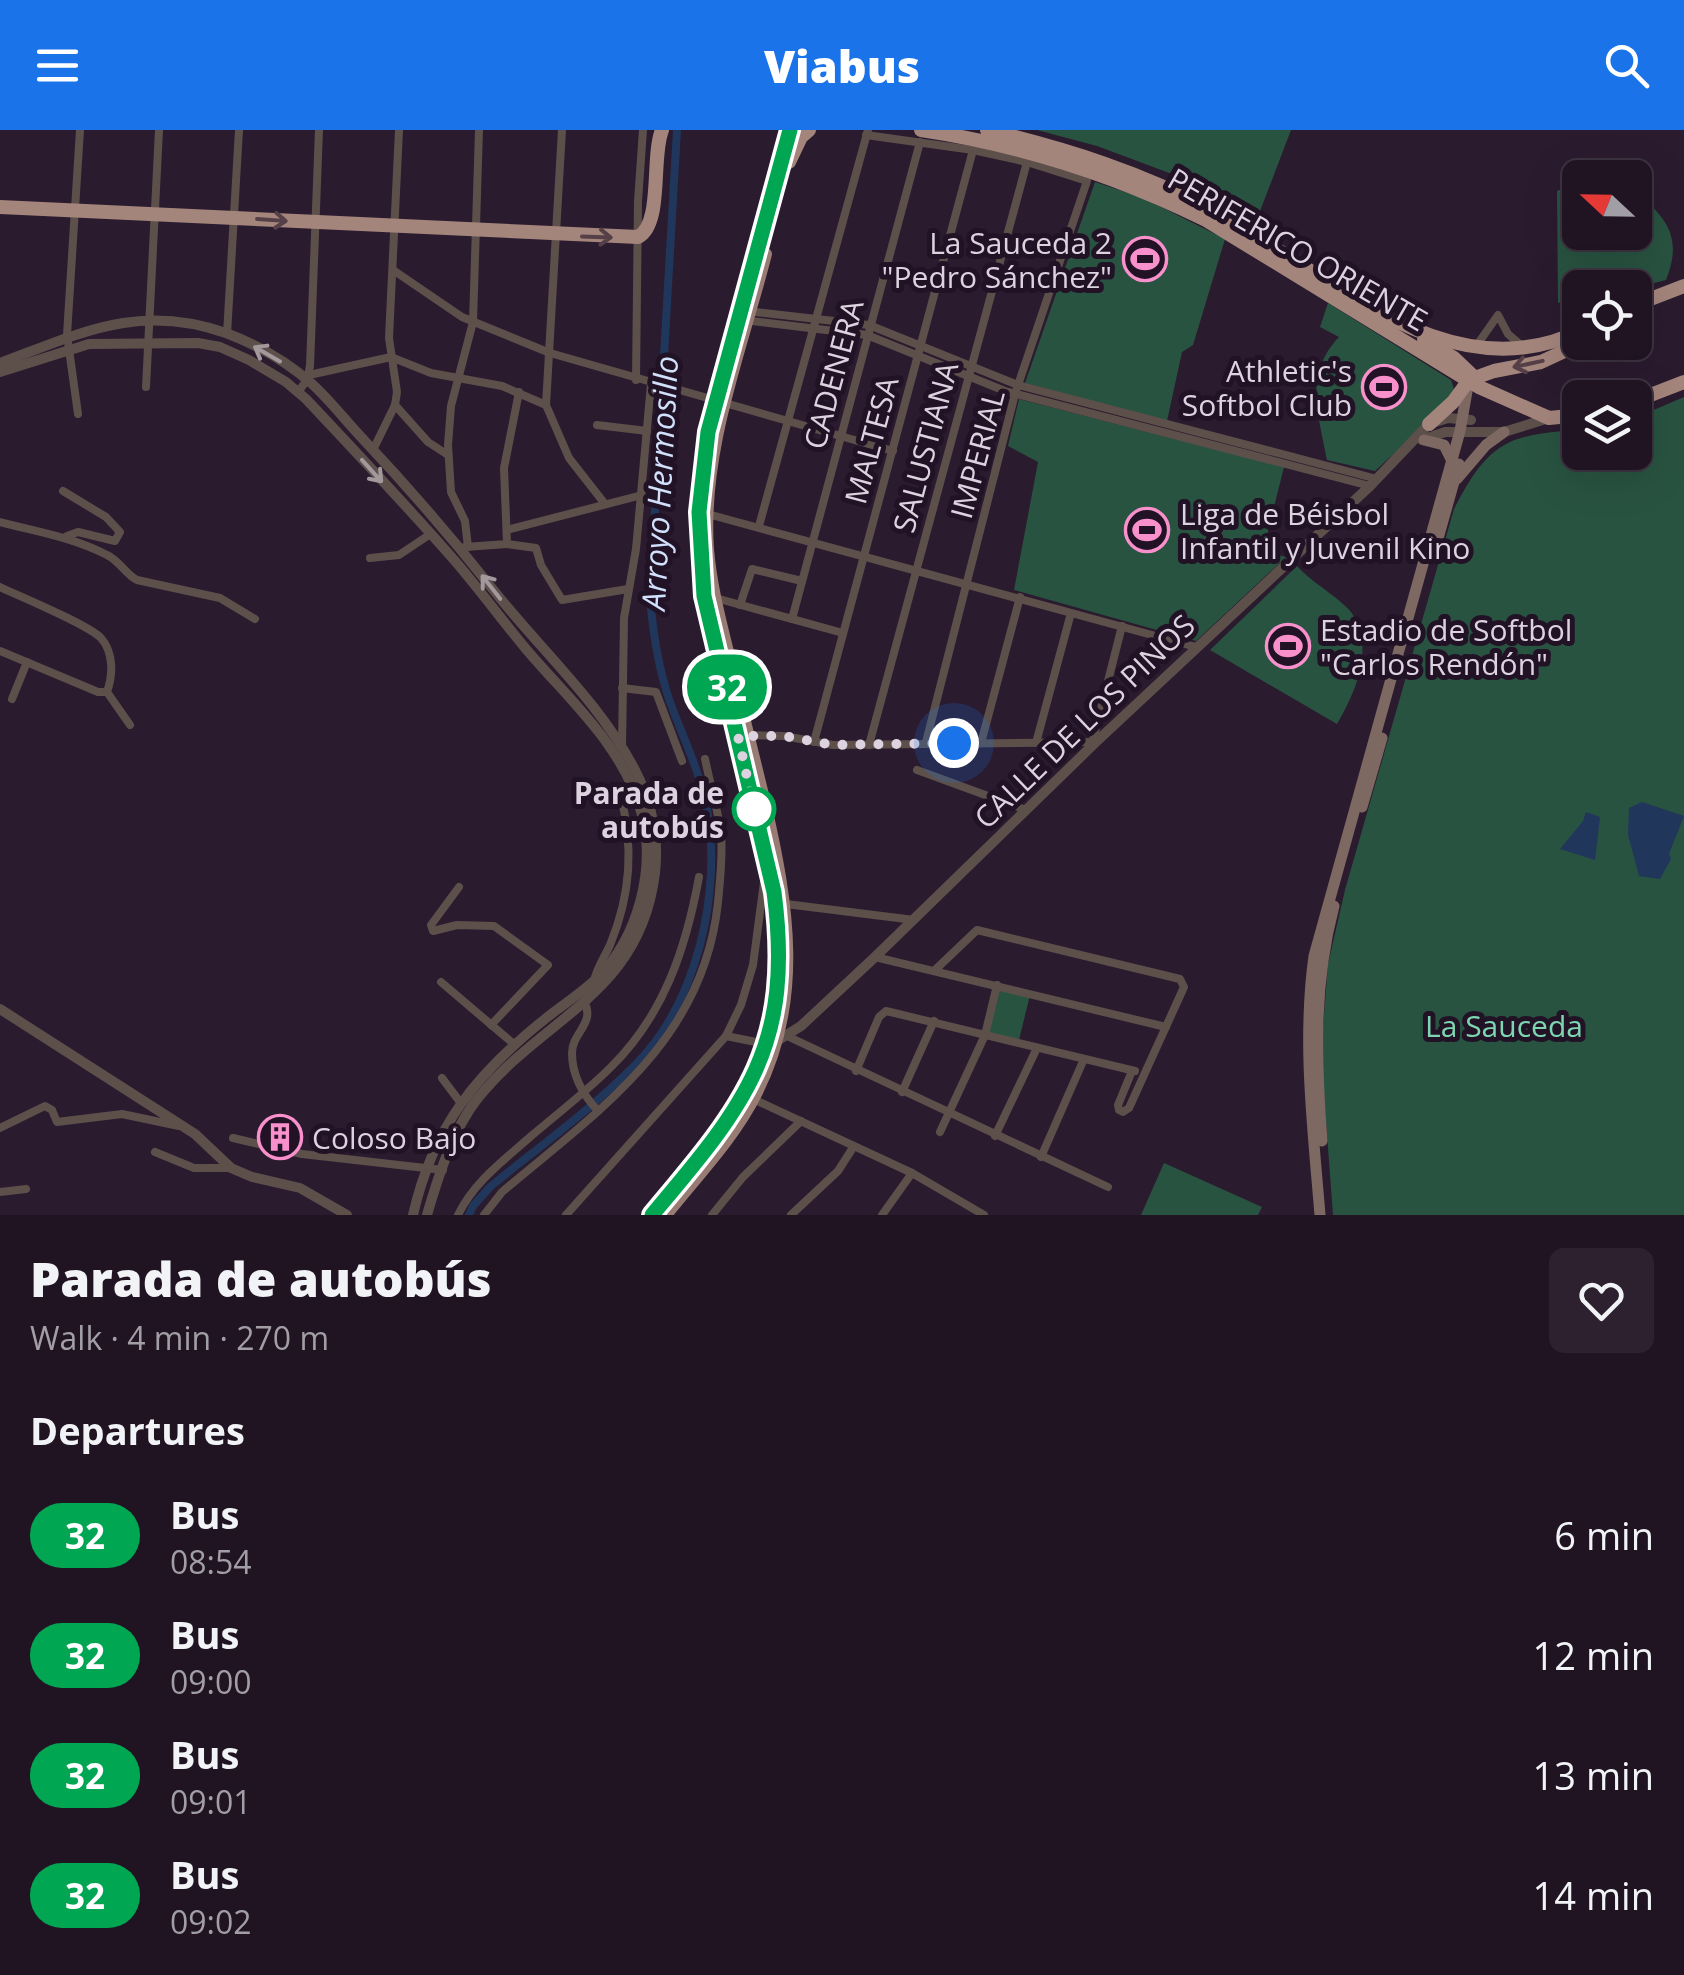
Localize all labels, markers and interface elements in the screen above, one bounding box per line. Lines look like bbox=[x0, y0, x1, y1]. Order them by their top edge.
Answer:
text: Viabus bbox=[764, 35, 920, 96]
icon: menu bbox=[30, 38, 85, 93]
icon: search bbox=[1599, 38, 1654, 93]
street label: PERIFERICO ORIENTE bbox=[1161, 158, 1435, 340]
north arrow bbox=[1562, 160, 1652, 250]
map controls bbox=[1562, 160, 1652, 470]
one-way arrow bbox=[256, 211, 288, 230]
place label: La Sauceda 2 "Pedro Sánchez" bbox=[882, 222, 1112, 297]
one-way arrow bbox=[580, 228, 612, 247]
sports icon: La Sauceda 2 "Pedro Sánchez" bbox=[1122, 236, 1168, 282]
button: locate bbox=[1562, 270, 1652, 360]
street label: CADENERA bbox=[793, 295, 873, 453]
one-way arrow bbox=[253, 344, 282, 364]
place label: Athletic's Softbol Club bbox=[1182, 350, 1352, 425]
water label: Arroyo Hermosillo bbox=[631, 355, 687, 613]
one-way arrow bbox=[1513, 356, 1545, 375]
street label: SALUSTIANA bbox=[883, 357, 967, 537]
sports icon: Athletic's Softbol Club bbox=[1361, 364, 1407, 410]
street label: MALTESA bbox=[834, 372, 908, 508]
button: layers bbox=[1562, 380, 1652, 470]
street label: IMPERIAL bbox=[940, 385, 1014, 523]
one-way arrow bbox=[360, 458, 383, 483]
place label: Liga de Béisbol Infantil y Juvenil Kino bbox=[1180, 493, 1470, 568]
sports icon: Liga de Béisbol Infantil y Juvenil Kino bbox=[1124, 507, 1170, 553]
one-way arrow bbox=[481, 574, 502, 601]
street label: CALLE DE LOS PINOS bbox=[965, 605, 1203, 837]
place label: Estadio de Softbol "Carlos Rendón" bbox=[1320, 609, 1572, 684]
sports icon: Estadio de Softbol "Carlos Rendón" bbox=[1265, 623, 1311, 669]
line badge: 32 bbox=[682, 654, 772, 720]
text: 32 bbox=[707, 664, 747, 711]
your location bbox=[929, 718, 979, 768]
place label: Parada de autobús bbox=[574, 772, 724, 847]
marker: Parada de autobús bbox=[733, 788, 775, 830]
park label: La Sauceda bbox=[1425, 1005, 1583, 1046]
building icon: Coloso Bajo bbox=[257, 1114, 303, 1160]
place label: Coloso Bajo bbox=[312, 1117, 476, 1158]
text: Parada de autobús bbox=[30, 1246, 491, 1311]
button: heart bbox=[1549, 1248, 1654, 1353]
text: Walk · 4 min · 270 m bbox=[30, 1316, 329, 1359]
text: Departures bbox=[30, 1404, 245, 1456]
text: Bus bbox=[170, 1488, 239, 1540]
text: 6 min bbox=[1554, 1509, 1654, 1561]
text: 32 bbox=[65, 1512, 105, 1559]
text: 08:54 bbox=[170, 1540, 252, 1583]
text: Bus bbox=[170, 1608, 239, 1660]
text: 12 min bbox=[1533, 1629, 1654, 1681]
text: 32 bbox=[65, 1632, 105, 1679]
text: 09:00 bbox=[170, 1660, 252, 1703]
text: Bus bbox=[170, 1728, 239, 1780]
text: 13 min bbox=[1533, 1749, 1654, 1801]
text: 32 bbox=[65, 1752, 105, 1799]
text: 09:01 bbox=[170, 1780, 252, 1823]
text: Bus bbox=[170, 1848, 239, 1900]
text: 14 min bbox=[1533, 1869, 1654, 1921]
text: 32 bbox=[65, 1872, 105, 1919]
text: 09:02 bbox=[170, 1900, 252, 1943]

